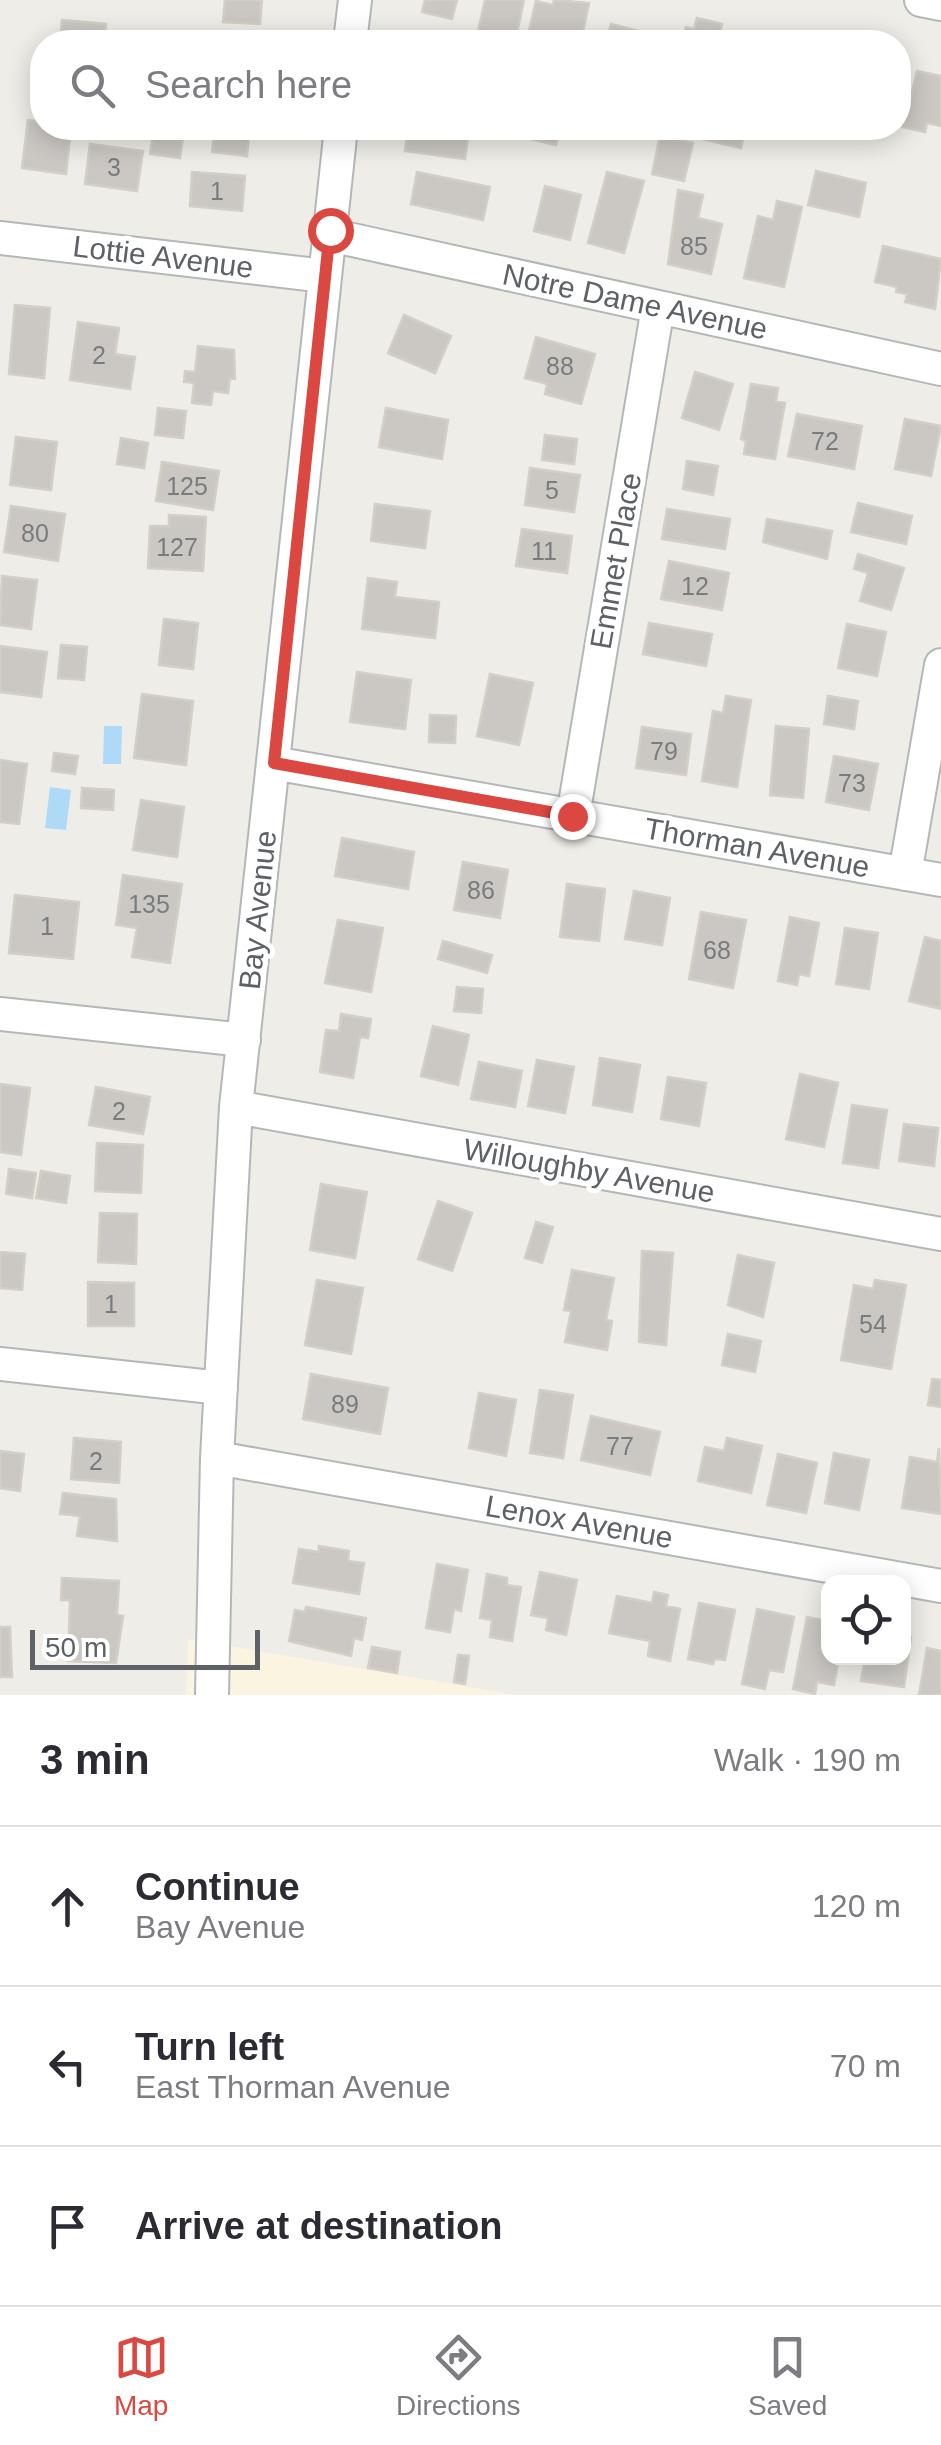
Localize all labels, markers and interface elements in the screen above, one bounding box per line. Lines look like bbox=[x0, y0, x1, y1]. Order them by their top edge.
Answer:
search box bbox=[30, 30, 911, 140]
icon: search bbox=[65, 58, 120, 113]
text: Search here bbox=[145, 64, 352, 106]
house number: 3 bbox=[107, 153, 121, 181]
house number: 1 bbox=[210, 177, 224, 205]
route start bbox=[308, 208, 354, 254]
street label: Lottie Avenue bbox=[71, 229, 255, 284]
house number: 85 bbox=[680, 232, 708, 260]
street label: Notre Dame Avenue bbox=[500, 257, 770, 346]
house number: 2 bbox=[92, 341, 106, 369]
house number: 88 bbox=[546, 352, 574, 380]
house number: 72 bbox=[811, 427, 839, 455]
street label: Emmet Place bbox=[584, 470, 647, 652]
house number: 125 bbox=[166, 472, 208, 500]
house number: 5 bbox=[545, 476, 559, 504]
house number: 80 bbox=[21, 519, 49, 547]
house number: 127 bbox=[156, 533, 198, 561]
house number: 11 bbox=[531, 537, 557, 565]
house number: 12 bbox=[681, 572, 709, 600]
house number: 79 bbox=[650, 737, 678, 765]
house number: 73 bbox=[838, 769, 866, 797]
route end bbox=[550, 794, 596, 840]
street label: Thorman Avenue bbox=[642, 811, 872, 884]
street label: Bay Avenue bbox=[233, 829, 282, 991]
house number: 86 bbox=[467, 876, 495, 904]
house number: 135 bbox=[128, 890, 170, 918]
house number: 1 bbox=[40, 912, 54, 940]
house number: 68 bbox=[703, 936, 731, 964]
house number: 2 bbox=[112, 1097, 126, 1125]
street label: Willoughby Avenue bbox=[461, 1132, 717, 1209]
house number: 1 bbox=[104, 1290, 118, 1318]
house number: 54 bbox=[859, 1310, 887, 1338]
house number: 89 bbox=[331, 1390, 359, 1418]
house number: 77 bbox=[606, 1432, 634, 1460]
house number: 2 bbox=[89, 1447, 103, 1475]
street label: Lenox Avenue bbox=[483, 1489, 675, 1554]
map controls bbox=[821, 1575, 911, 1665]
button: locate bbox=[821, 1575, 911, 1665]
scale bar bbox=[30, 1625, 260, 1670]
text: 50 m bbox=[45, 1632, 107, 1663]
text: 3 min bbox=[40, 1736, 150, 1783]
text: Walk · 190 m bbox=[714, 1742, 901, 1778]
text: Continue bbox=[135, 1866, 300, 1908]
icon: ahead bbox=[40, 1879, 95, 1934]
text: 120 m bbox=[812, 1888, 901, 1924]
text: Bay Avenue bbox=[135, 1909, 305, 1945]
text: Turn left bbox=[135, 2026, 284, 2068]
icon: left bbox=[40, 2039, 95, 2094]
text: 70 m bbox=[830, 2048, 901, 2084]
text: East Thorman Avenue bbox=[135, 2069, 450, 2105]
icon: arrive bbox=[40, 2199, 95, 2254]
text: Arrive at destination bbox=[135, 2205, 502, 2247]
tab: Map bbox=[114, 2330, 169, 2422]
tab: Directions bbox=[396, 2330, 521, 2422]
tab: Saved bbox=[748, 2330, 827, 2422]

